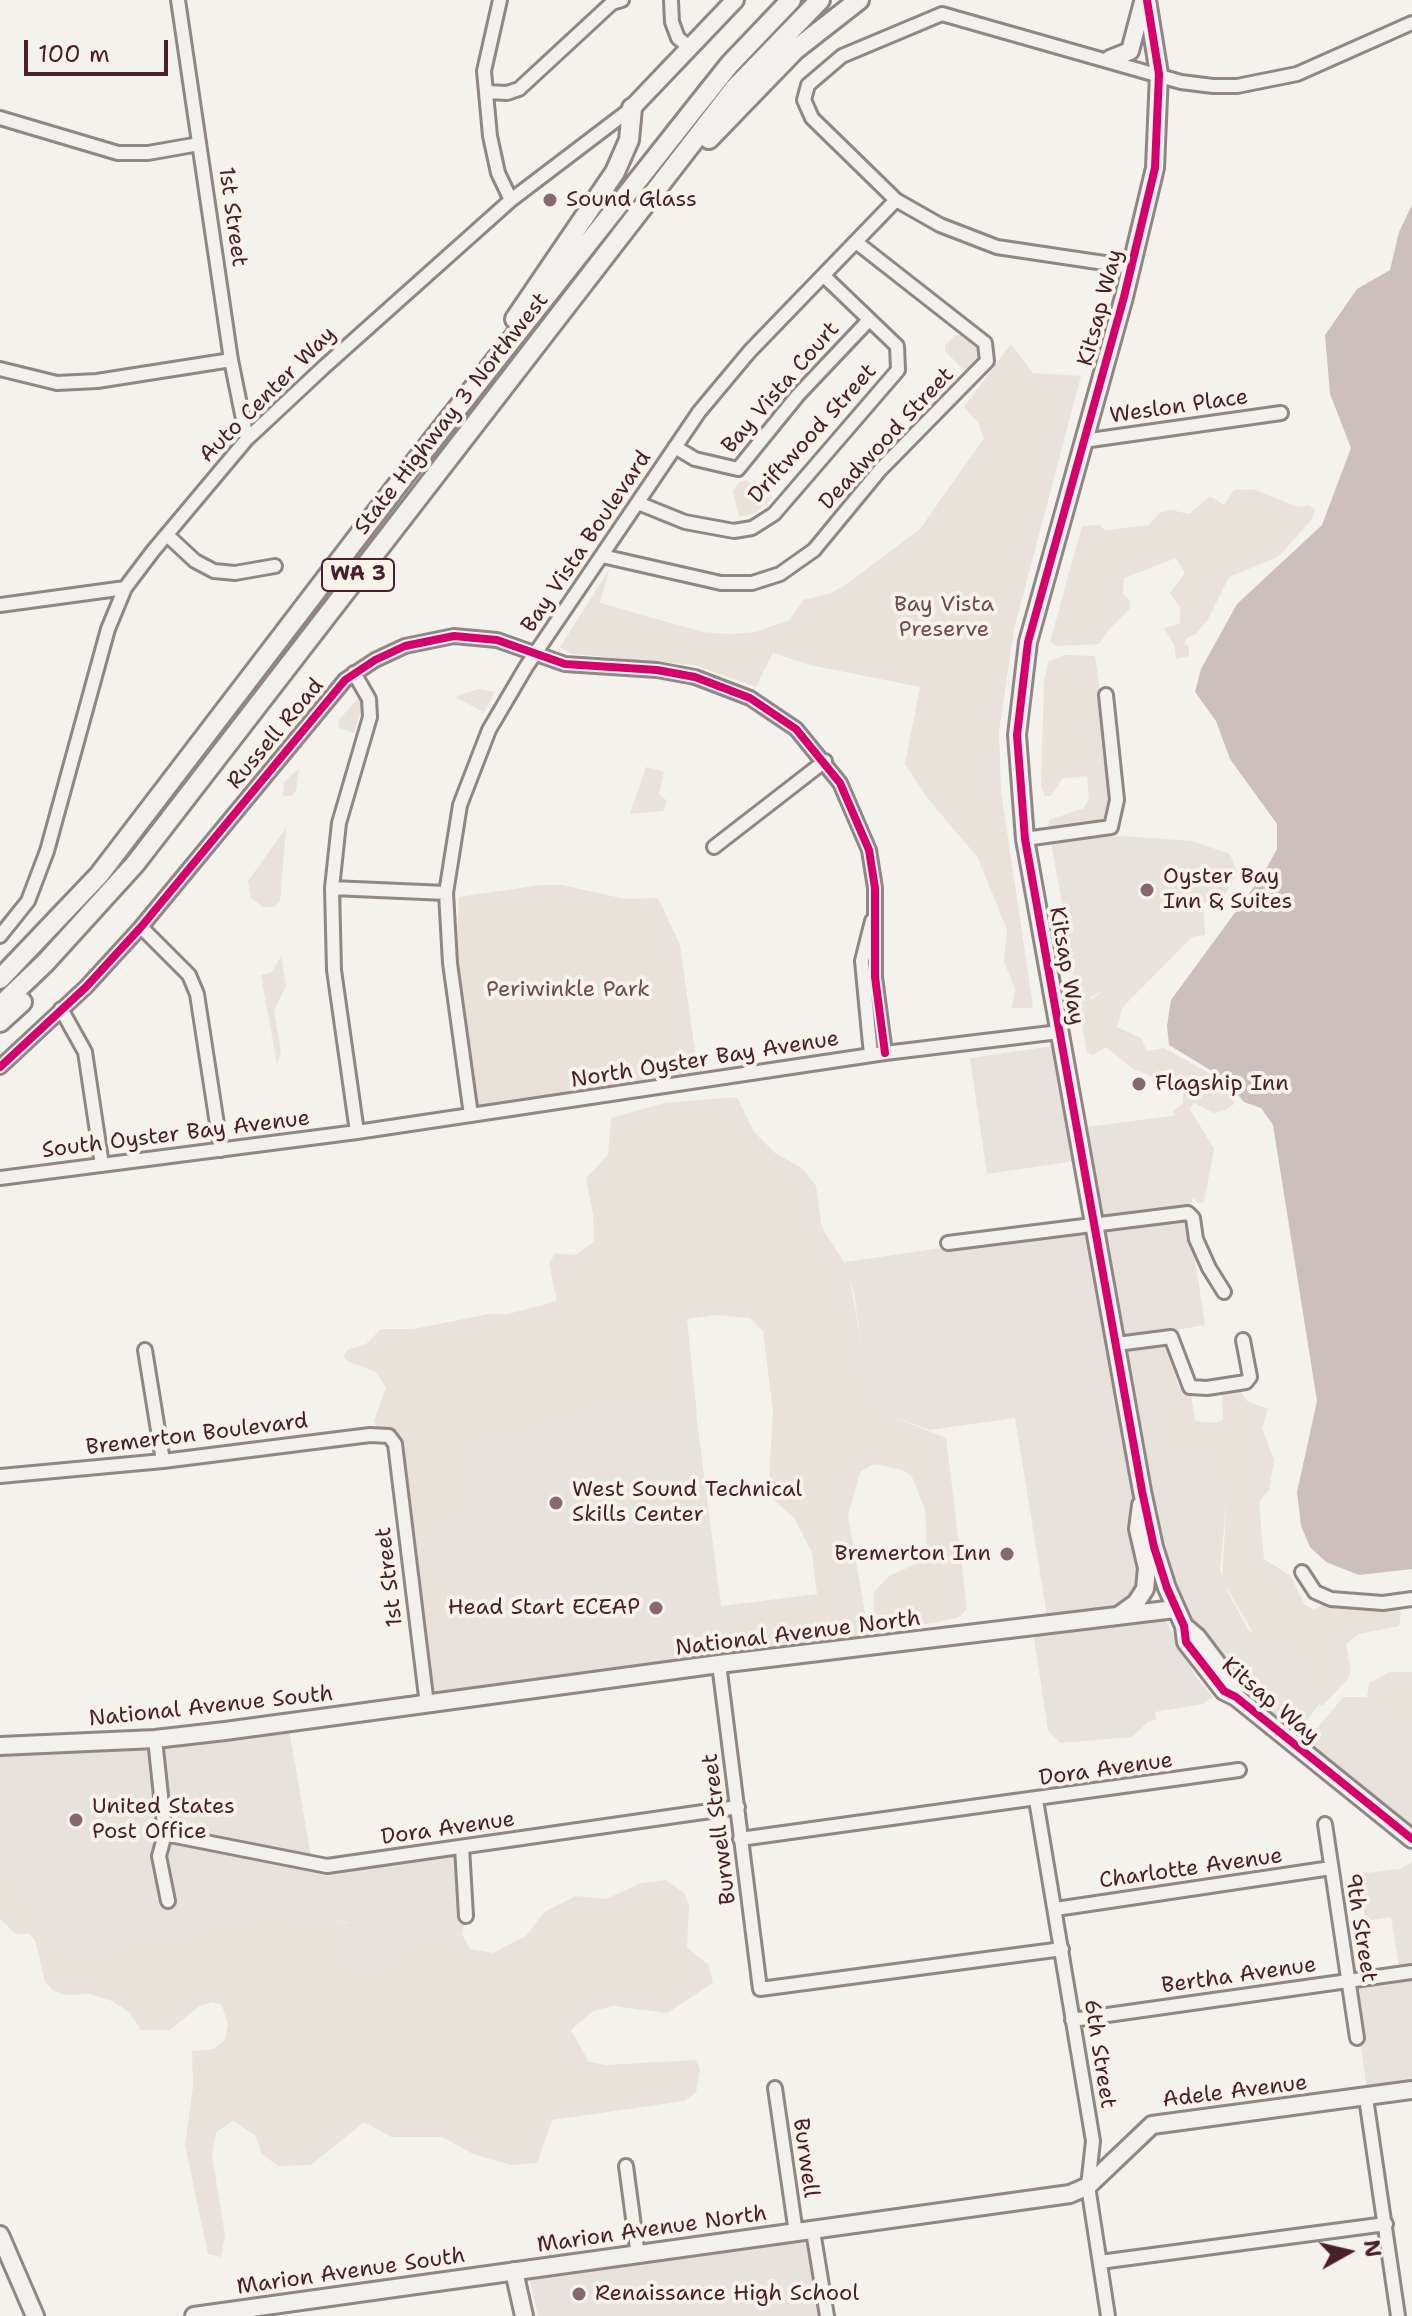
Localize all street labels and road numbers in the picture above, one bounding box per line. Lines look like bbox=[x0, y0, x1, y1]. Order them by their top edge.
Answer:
street label: 1st Street bbox=[212, 165, 252, 269]
street label: Kitsap Way bbox=[1073, 247, 1129, 369]
street label: State Highway 3 Northwest bbox=[349, 288, 555, 540]
street label: Bay Vista Court bbox=[717, 317, 845, 459]
street label: Auto Center Way bbox=[194, 321, 342, 469]
street label: Driftwood Street bbox=[743, 359, 883, 509]
street label: Deadwood Street bbox=[814, 362, 960, 516]
street label: Weslon Place bbox=[1108, 384, 1250, 430]
street label: Bay Vista Boulevard bbox=[516, 446, 658, 638]
road number: WA 3 bbox=[322, 559, 394, 591]
street label: Russell Road bbox=[222, 673, 330, 795]
street label: Kitsap Way bbox=[1043, 905, 1089, 1027]
street label: North Oyster Bay Avenue bbox=[569, 1026, 841, 1094]
street label: South Oyster Bay Avenue bbox=[40, 1105, 312, 1165]
street label: Bremerton Boulevard bbox=[84, 1408, 310, 1462]
street label: 1st Street bbox=[371, 1525, 409, 1629]
street label: National Avenue North bbox=[674, 1606, 922, 1662]
street label: Kitsap Way bbox=[1216, 1652, 1324, 1750]
street label: National Avenue South bbox=[88, 1681, 334, 1733]
street label: Dora Avenue bbox=[1037, 1748, 1175, 1792]
street label: Burwell Street bbox=[698, 1752, 742, 1906]
street label: Dora Avenue bbox=[379, 1807, 517, 1851]
street label: Charlotte Avenue bbox=[1098, 1843, 1284, 1895]
street label: 9th Street bbox=[1338, 1871, 1382, 1985]
street label: Bertha Avenue bbox=[1160, 1952, 1318, 2000]
street label: 6th Street bbox=[1077, 1998, 1121, 2110]
street label: Adele Avenue bbox=[1161, 2070, 1309, 2114]
street label: Burwell bbox=[786, 2117, 824, 2199]
street label: Marion Avenue North bbox=[535, 2201, 769, 2259]
street label: Marion Avenue South bbox=[235, 2243, 467, 2301]

